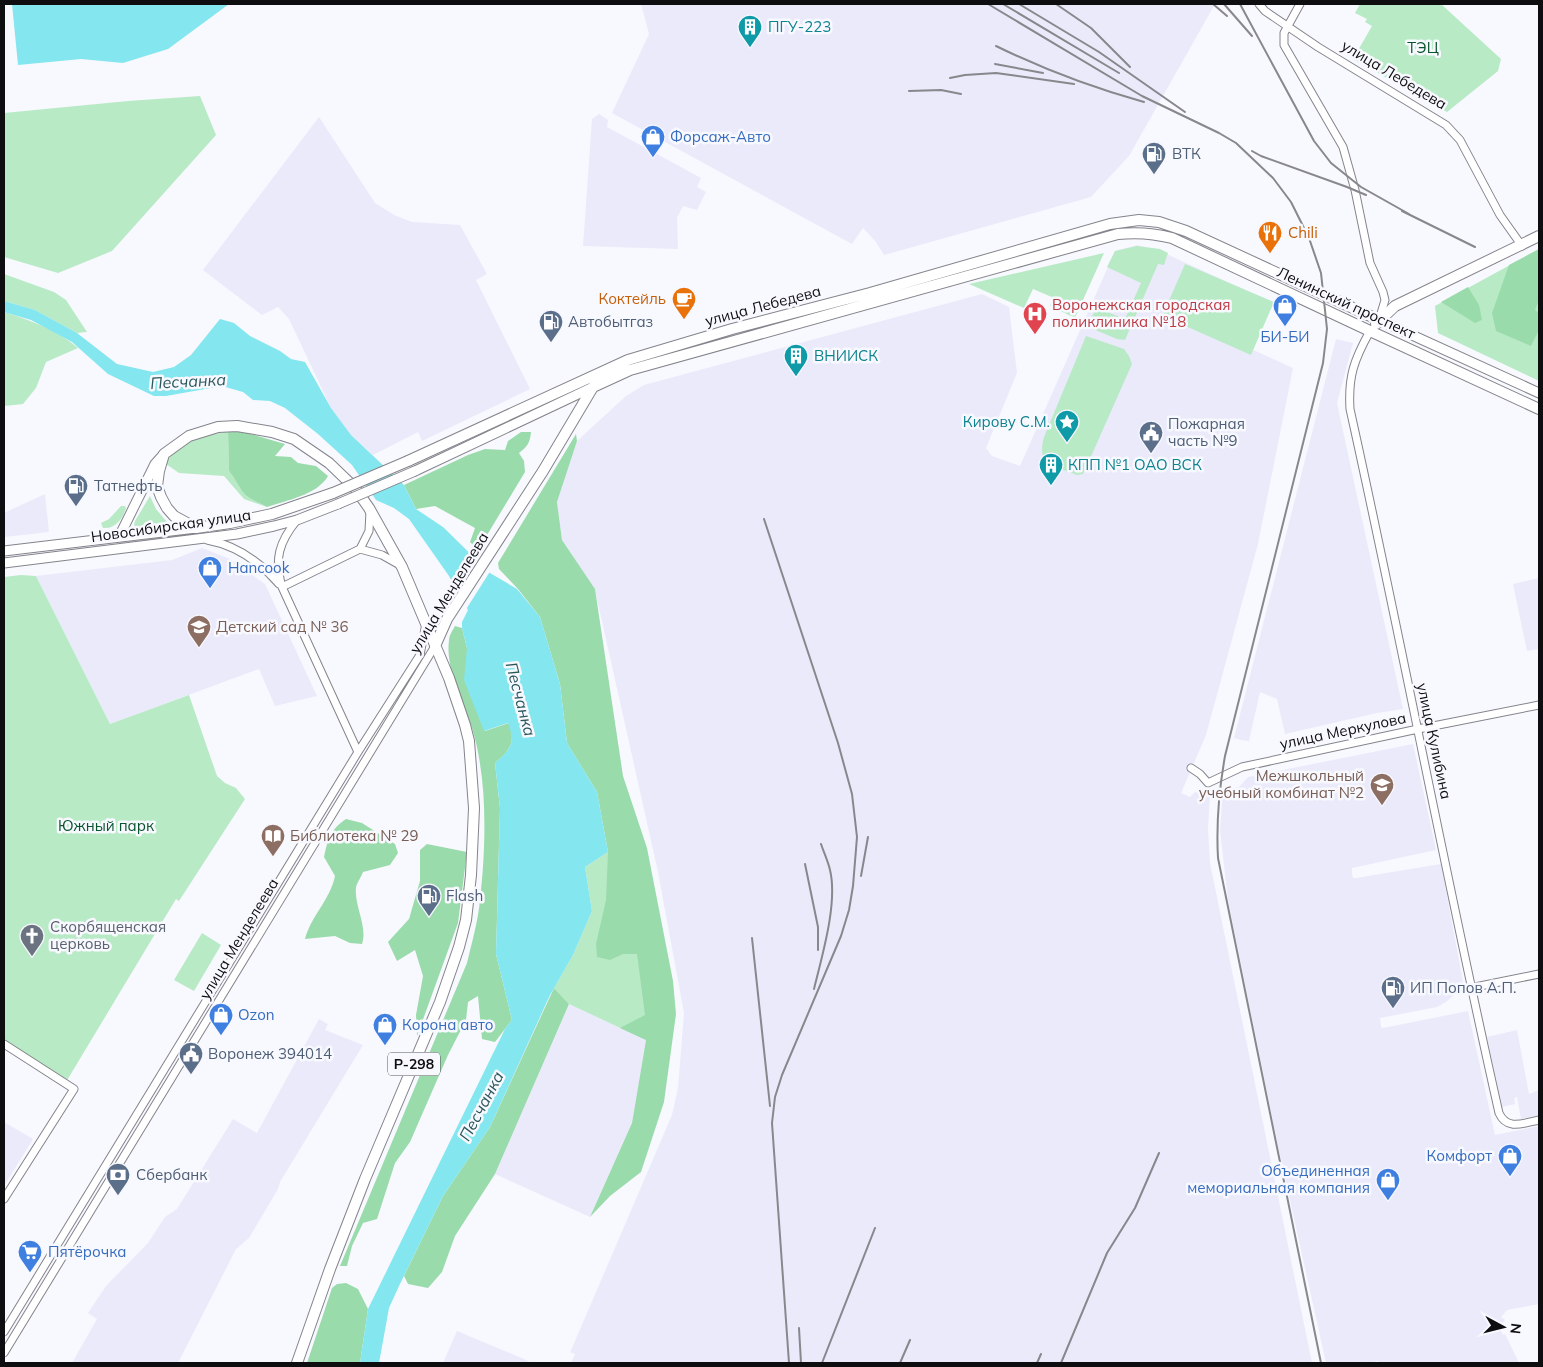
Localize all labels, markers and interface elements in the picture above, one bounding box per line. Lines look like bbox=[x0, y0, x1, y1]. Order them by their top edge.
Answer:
building icon: ПГУ-223 bbox=[737, 14, 763, 48]
place label: ПГУ-223 bbox=[768, 17, 831, 36]
street label: улица Лебедева bbox=[1338, 36, 1450, 113]
park label: ТЭЦ bbox=[1407, 38, 1439, 57]
shop icon: Форсаж-Авто bbox=[640, 124, 666, 158]
place label: Форсаж-Авто bbox=[670, 127, 771, 146]
fuel station icon: ВТК bbox=[1141, 141, 1167, 175]
place label: ВТК bbox=[1172, 144, 1201, 163]
restaurant icon: Chili bbox=[1257, 220, 1283, 254]
place label: Chili bbox=[1288, 223, 1318, 242]
street label: Ленинский проспект bbox=[1274, 262, 1419, 343]
street label: улица Лебедева bbox=[703, 281, 823, 330]
cafe icon: Коктейль bbox=[671, 286, 697, 320]
place label: Коктейль bbox=[598, 289, 666, 308]
shop icon: БИ-БИ bbox=[1272, 293, 1298, 327]
place label: Воронежская городская поликлиника №18 bbox=[1052, 295, 1231, 331]
hospital icon: Воронежская городская поликлиника №18 bbox=[1022, 301, 1048, 335]
fuel station icon: Автобытгаз bbox=[538, 309, 564, 343]
place label: Автобытгаз bbox=[568, 312, 653, 331]
place label: БИ-БИ bbox=[1260, 327, 1310, 346]
building icon: ВНИИСК bbox=[783, 343, 809, 377]
place label: ВНИИСК bbox=[814, 346, 878, 365]
water label: Песчанка bbox=[150, 369, 227, 393]
place icon: Кирову С.М. bbox=[1054, 409, 1080, 443]
place label: Кирову С.М. bbox=[963, 412, 1050, 431]
place label: Пожарная часть №9 bbox=[1168, 414, 1245, 450]
public building icon: Пожарная часть №9 bbox=[1138, 420, 1164, 454]
building icon: КПП №1 ОАО ВСК bbox=[1038, 452, 1064, 486]
place label: КПП №1 ОАО ВСК bbox=[1068, 455, 1202, 474]
fuel station icon: Татнефть bbox=[63, 473, 89, 507]
place label: Татнефть bbox=[94, 476, 162, 495]
street label: Новосибирская улица bbox=[90, 505, 252, 546]
street label: улица Менделеева bbox=[405, 529, 492, 657]
shop icon: Hancook bbox=[197, 555, 223, 589]
place label: Hancook bbox=[228, 558, 290, 577]
school or university icon: Детский сад № 36 bbox=[186, 614, 212, 648]
place label: Детский сад № 36 bbox=[216, 617, 349, 636]
water label: Песчанка bbox=[502, 660, 541, 738]
street label: улица Кулибина bbox=[1413, 681, 1456, 801]
street label: улица Меркулова bbox=[1278, 708, 1408, 753]
place label: Межшкольный учебный комбинат №2 bbox=[1199, 766, 1364, 802]
school or university icon: Межшкольный учебный комбинат №2 bbox=[1369, 772, 1395, 806]
park label: Южный парк bbox=[58, 816, 155, 835]
library icon: Библиотека № 29 bbox=[260, 823, 286, 857]
place label: Библиотека № 29 bbox=[290, 826, 419, 845]
street label: улица Менделеева bbox=[195, 875, 282, 1003]
fuel station icon: Flash bbox=[416, 883, 442, 917]
place label: Flash bbox=[446, 886, 483, 905]
place label: Скорбященская церковь bbox=[50, 917, 166, 953]
church icon: Скорбященская церковь bbox=[19, 923, 45, 957]
fuel station icon: ИП Попов А.П. bbox=[1380, 975, 1406, 1009]
place label: ИП Попов А.П. bbox=[1410, 978, 1516, 997]
shop icon: Ozon bbox=[208, 1002, 234, 1036]
place label: Ozon bbox=[238, 1005, 275, 1024]
shop icon: Корона авто bbox=[372, 1012, 398, 1046]
place label: Корона авто bbox=[402, 1015, 494, 1034]
public building icon: Воронеж 394014 bbox=[178, 1041, 204, 1075]
place label: Воронеж 394014 bbox=[208, 1044, 332, 1063]
road number: Р-298 bbox=[388, 1052, 440, 1076]
water label: Песчанка bbox=[454, 1068, 508, 1144]
shop icon: Комфорт bbox=[1497, 1143, 1523, 1177]
place label: Комфорт bbox=[1426, 1146, 1492, 1165]
place label: Объединенная мемориальная компания bbox=[1187, 1161, 1370, 1197]
bank icon: Сбербанк bbox=[105, 1162, 131, 1196]
place label: Сбербанк bbox=[136, 1165, 208, 1184]
shop icon: Объединенная мемориальная компания bbox=[1375, 1167, 1401, 1201]
supermarket icon: Пятёрочка bbox=[17, 1239, 43, 1273]
place label: Пятёрочка bbox=[48, 1242, 126, 1261]
north arrow bbox=[1478, 1302, 1528, 1352]
text: N bbox=[1506, 1322, 1525, 1335]

